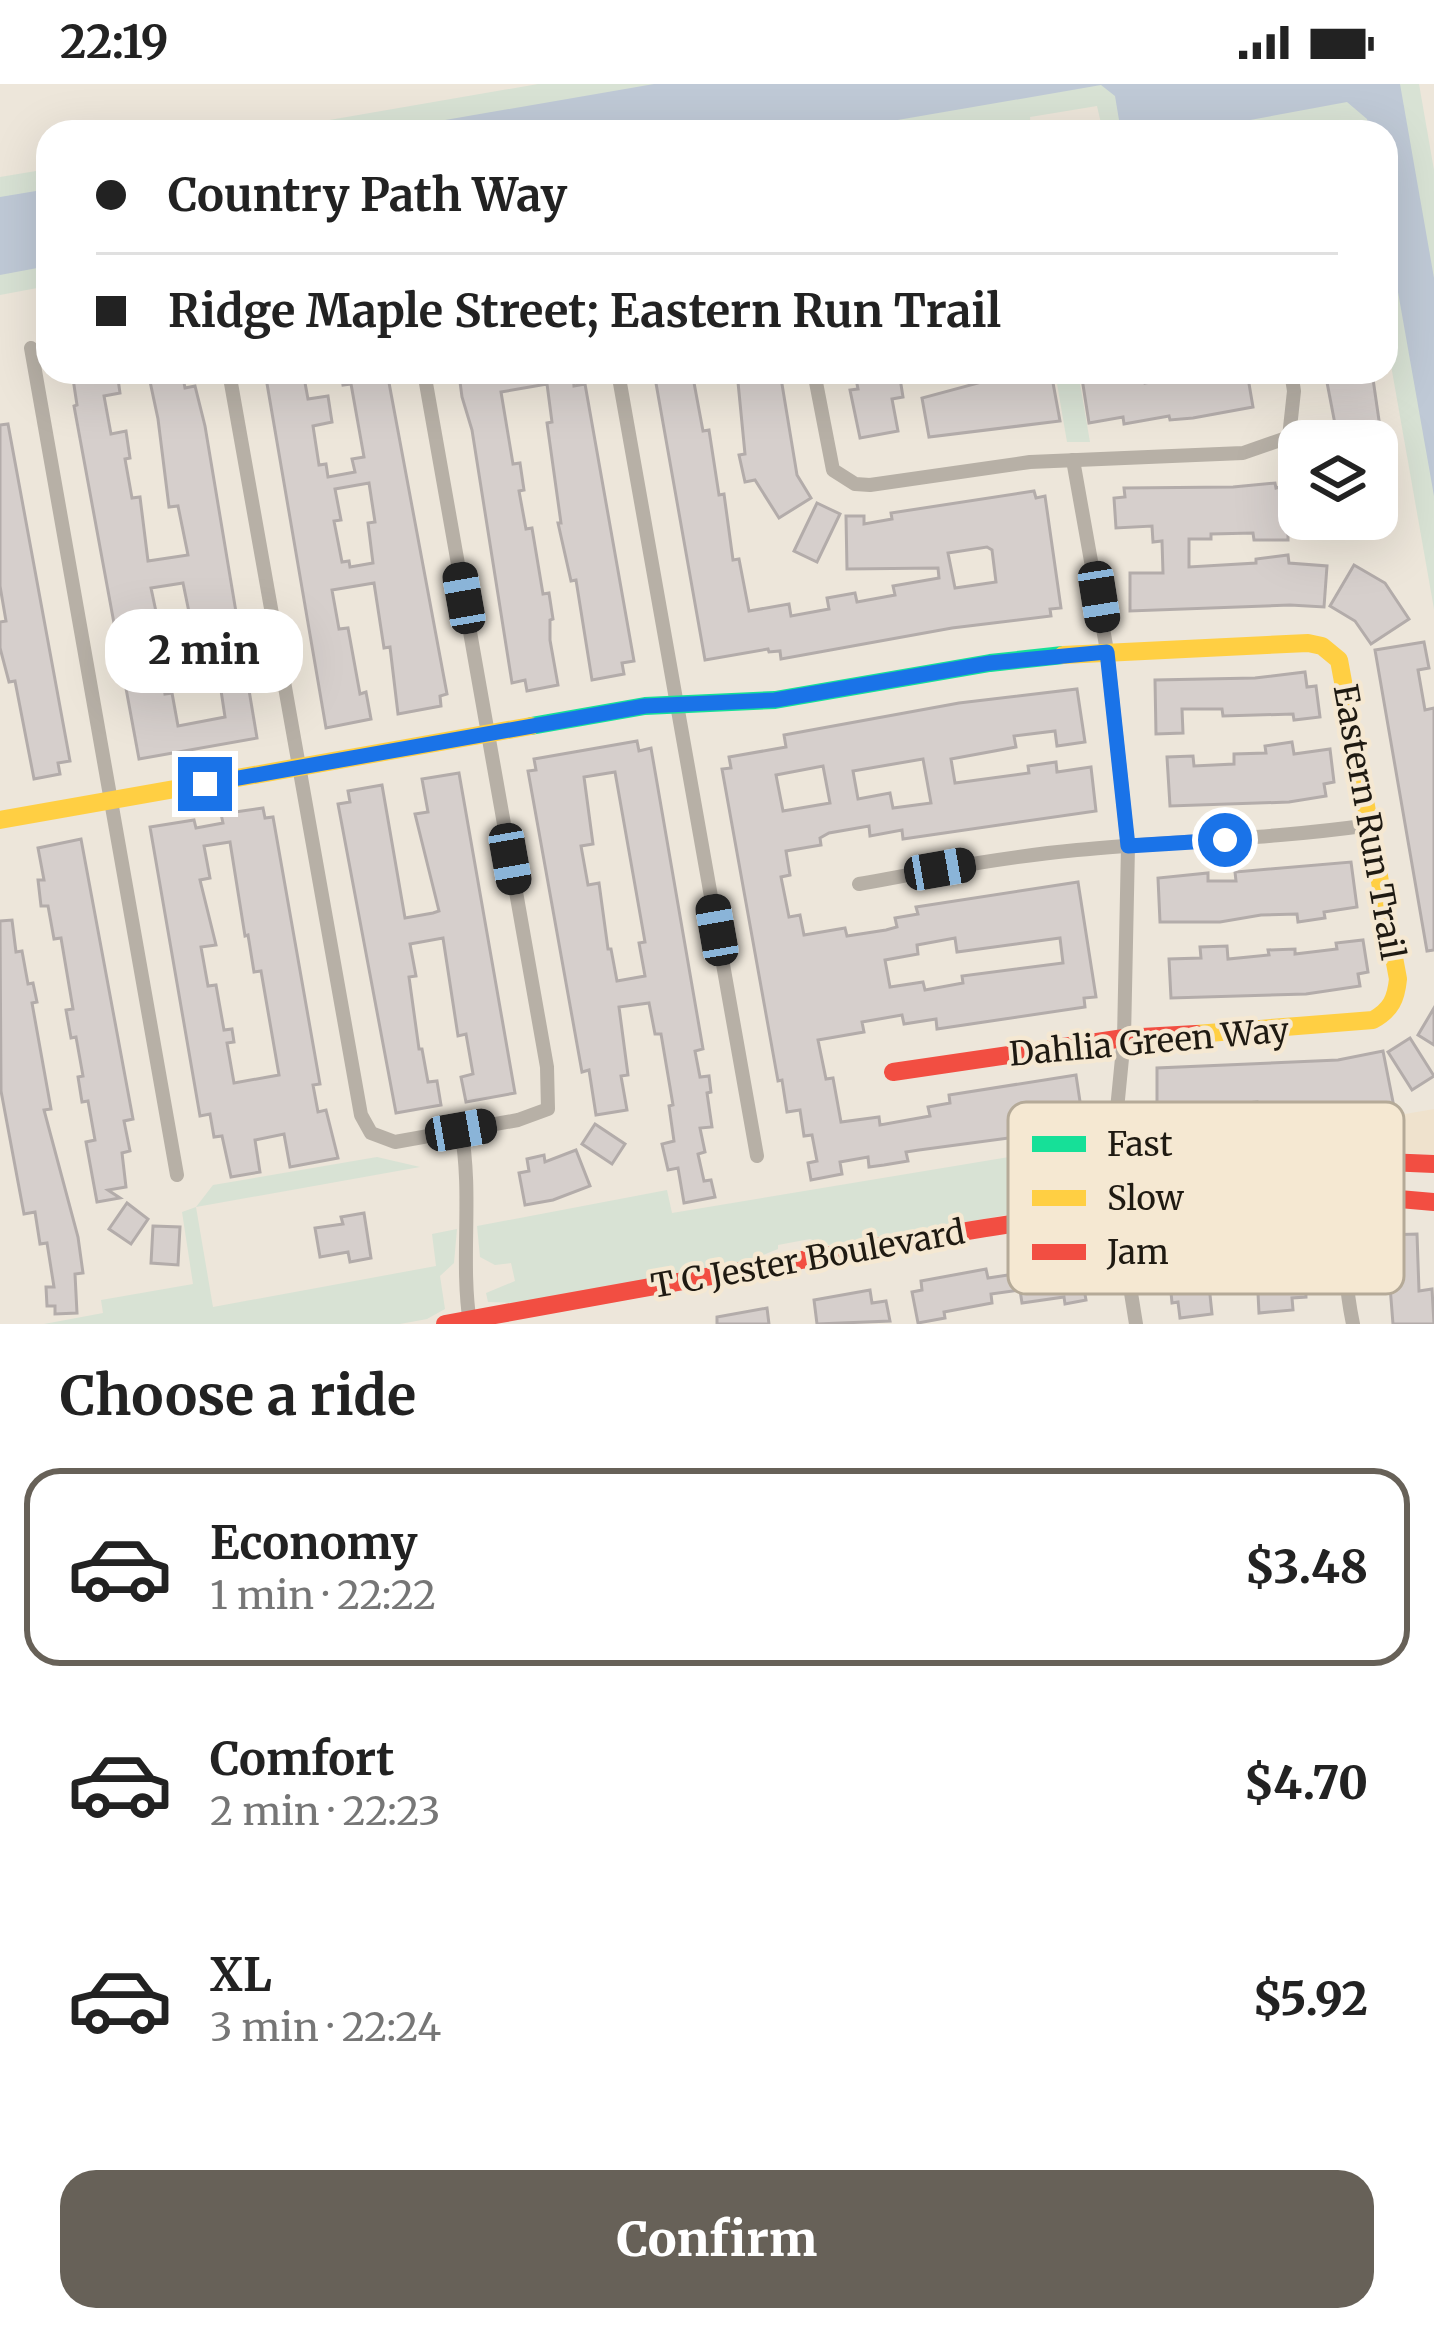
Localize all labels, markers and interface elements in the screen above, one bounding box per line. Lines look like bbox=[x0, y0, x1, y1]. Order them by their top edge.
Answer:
text: 22:19 bbox=[60, 14, 169, 70]
text: Country Path Way bbox=[168, 167, 567, 223]
text: Ridge Maple Street; Eastern Run Trail bbox=[168, 283, 1001, 339]
map controls bbox=[1278, 420, 1398, 540]
button: layers bbox=[1278, 420, 1398, 540]
car bbox=[440, 559, 488, 637]
car bbox=[1076, 559, 1122, 635]
callout: 2 min bbox=[106, 610, 304, 694]
text: 2 min bbox=[148, 626, 260, 675]
street label: Eastern Run Trail bbox=[1325, 681, 1413, 963]
route end bbox=[178, 757, 232, 811]
route start bbox=[1198, 813, 1252, 867]
car bbox=[486, 820, 534, 898]
car bbox=[901, 845, 979, 893]
car bbox=[693, 891, 741, 969]
street label: Dahlia Green Way bbox=[1007, 1009, 1291, 1075]
legend bbox=[1008, 1102, 1404, 1294]
car bbox=[422, 1106, 500, 1154]
text: Fast bbox=[1107, 1124, 1173, 1165]
text: Slow bbox=[1107, 1178, 1185, 1219]
street label: T C Jester Boulevard bbox=[648, 1211, 968, 1307]
text: Jam bbox=[1106, 1232, 1169, 1273]
text: Choose a ride bbox=[60, 1362, 416, 1430]
icon: car bbox=[66, 1513, 174, 1621]
text: Economy bbox=[210, 1515, 418, 1571]
text: $3.48 bbox=[1245, 1539, 1368, 1595]
text: 1 min · 22:22 bbox=[210, 1571, 436, 1620]
icon: car bbox=[66, 1729, 174, 1837]
text: Comfort bbox=[210, 1731, 394, 1787]
text: $4.70 bbox=[1244, 1755, 1368, 1811]
text: 2 min · 22:23 bbox=[210, 1787, 440, 1836]
icon: car bbox=[66, 1945, 174, 2053]
text: XL bbox=[210, 1947, 272, 2003]
text: $5.92 bbox=[1253, 1971, 1368, 2027]
text: 3 min · 22:24 bbox=[210, 2003, 441, 2052]
button: Confirm bbox=[60, 2170, 1374, 2308]

